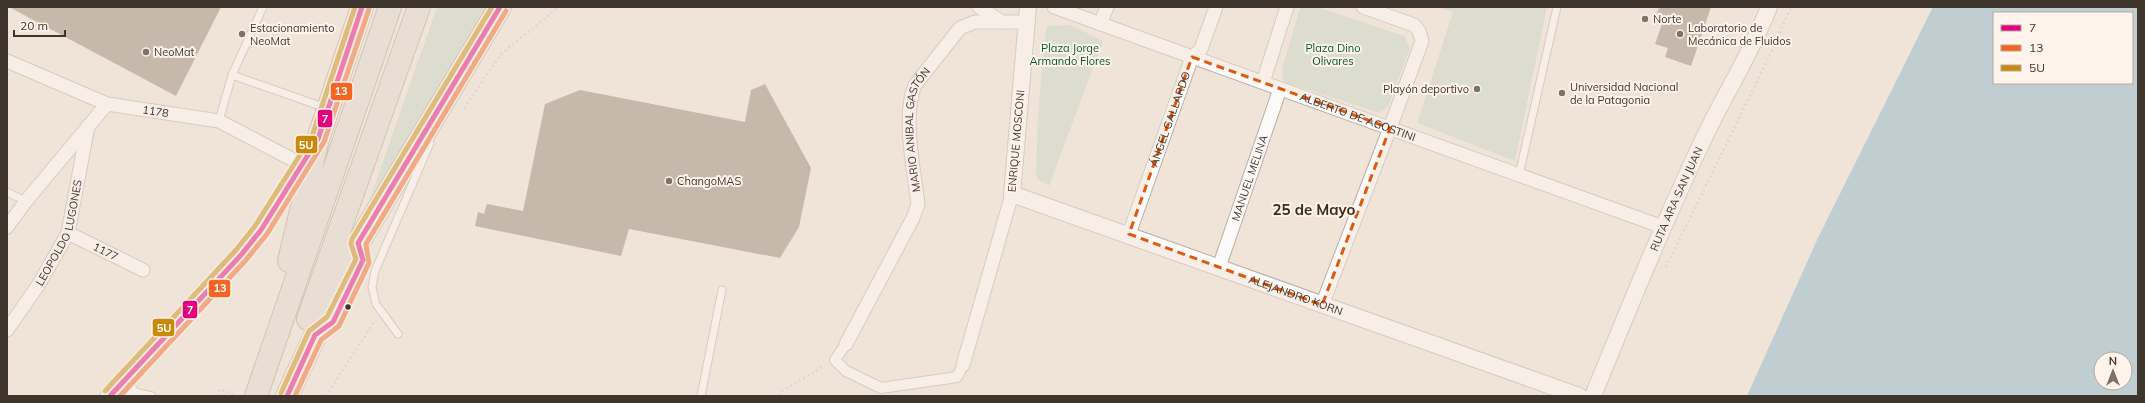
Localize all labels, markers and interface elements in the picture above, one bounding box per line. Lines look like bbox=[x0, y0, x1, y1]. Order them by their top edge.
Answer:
scale bar bbox=[14, 12, 65, 38]
place label: Norte bbox=[1653, 12, 1682, 26]
legend bbox=[1993, 12, 2133, 84]
marker: Norte bbox=[1640, 14, 1650, 24]
text: 20 m bbox=[20, 18, 48, 33]
text: 7 bbox=[2029, 20, 2036, 35]
place label: Estacionamiento NeoMat bbox=[250, 21, 334, 48]
place label: Laboratorio de Mecánica de Fluidos bbox=[1688, 21, 1791, 48]
marker: Estacionamiento NeoMat bbox=[237, 29, 247, 39]
marker: Laboratorio de Mecánica de Fluidos bbox=[1675, 29, 1685, 39]
text: 13 bbox=[2029, 40, 2043, 55]
park label: Plaza Jorge Armando Flores bbox=[1030, 41, 1110, 68]
park label: Plaza Dino Olivares bbox=[1305, 41, 1361, 68]
place label: NeoMat bbox=[154, 45, 195, 59]
marker: NeoMat bbox=[141, 47, 151, 57]
text: 5U bbox=[2029, 60, 2045, 75]
street label: MARIO ANIBAL GASTÓN bbox=[902, 65, 933, 193]
street label: ÁNGEL GALLARDO bbox=[1147, 70, 1193, 169]
place label: Universidad Nacional de la Patagonia bbox=[1570, 80, 1678, 107]
line badge: 13 bbox=[330, 82, 353, 101]
place label: Playón deportivo bbox=[1383, 82, 1469, 96]
text: 13 bbox=[334, 84, 348, 98]
marker: Playón deportivo bbox=[1472, 84, 1482, 94]
marker: Universidad Nacional de la Patagonia bbox=[1557, 88, 1567, 98]
street label: ENRIQUE MOSCONI bbox=[1005, 89, 1027, 193]
street label: ALBERTO DE AGOSTINI bbox=[1298, 89, 1418, 144]
street label: 1178 bbox=[141, 102, 170, 120]
line badge: 7 bbox=[317, 109, 333, 128]
text: 7 bbox=[322, 112, 329, 126]
street label: MANUEL MELINA bbox=[1228, 133, 1271, 223]
line badge: 5U bbox=[295, 135, 318, 154]
text: 5U bbox=[299, 138, 313, 152]
street label: RUTA ARA SAN JUAN bbox=[1647, 144, 1706, 253]
place label: ChangoMAS bbox=[677, 174, 741, 188]
marker: ChangoMAS bbox=[664, 176, 674, 186]
street label: LEOPOLDO LUGONES bbox=[32, 178, 85, 288]
district label: 25 de Mayo bbox=[1273, 200, 1356, 219]
street label: 1177 bbox=[91, 239, 121, 264]
street label: ALEJANDRO KORN bbox=[1247, 272, 1345, 318]
line badge: 13 bbox=[208, 279, 231, 298]
text: 13 bbox=[213, 281, 227, 295]
line badge: 7 bbox=[182, 300, 198, 319]
unlabelled marker bbox=[343, 302, 353, 312]
text: 7 bbox=[187, 303, 194, 317]
line badge: 5U bbox=[152, 318, 175, 337]
text: 5U bbox=[157, 321, 171, 335]
north arrow bbox=[2093, 351, 2133, 391]
text: N bbox=[2109, 354, 2117, 368]

